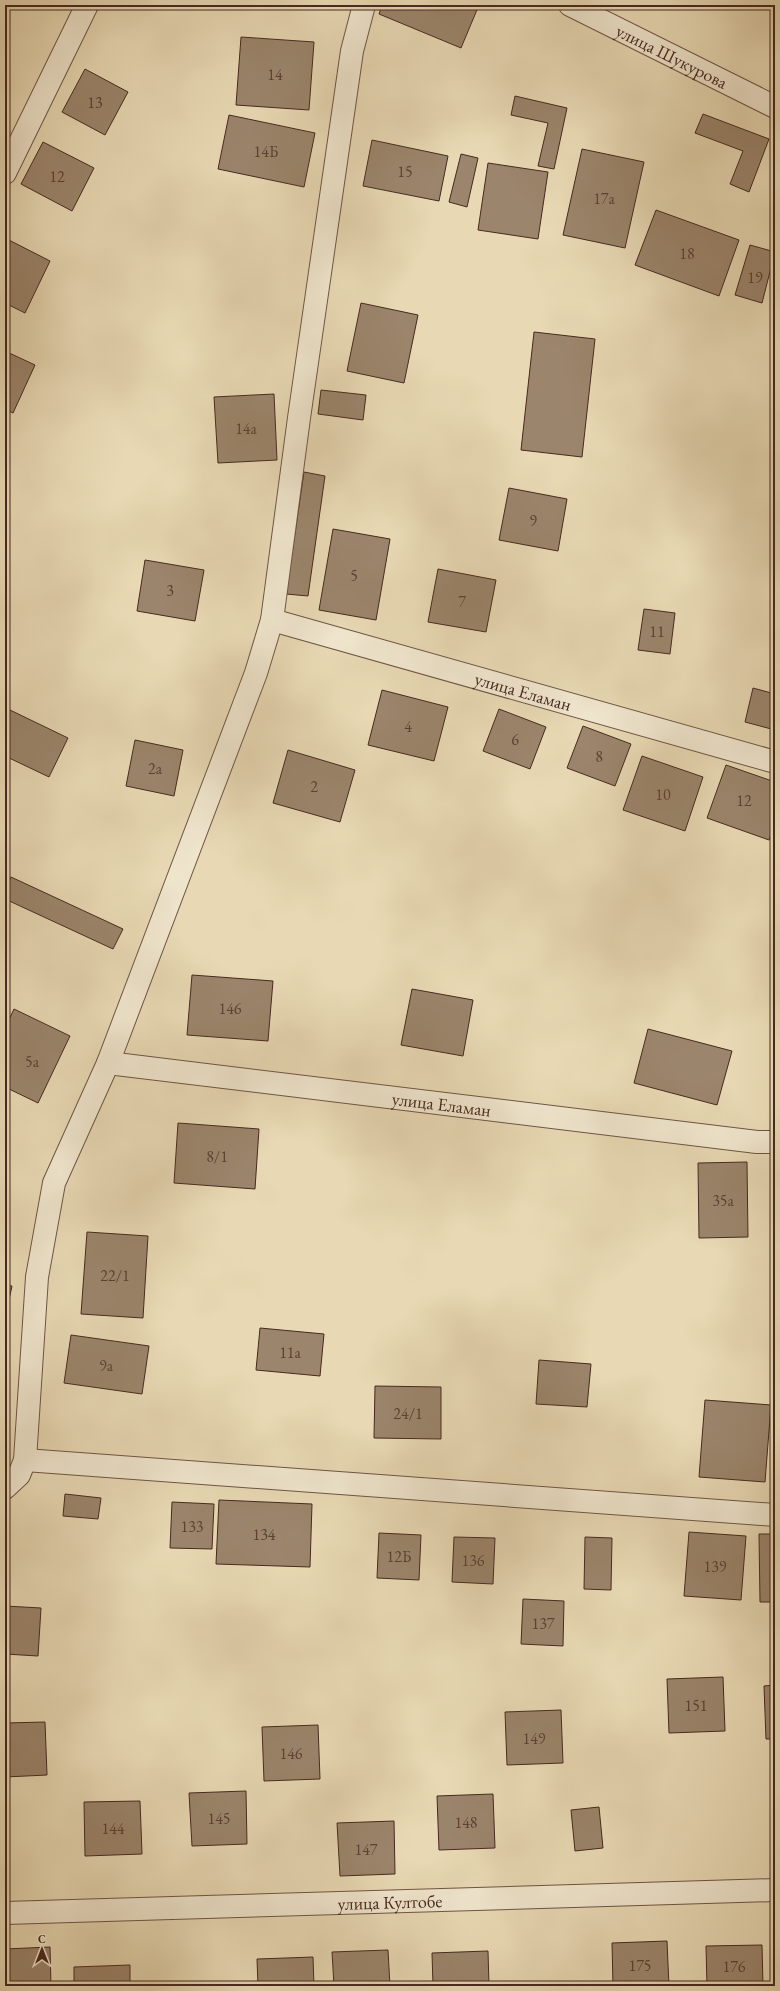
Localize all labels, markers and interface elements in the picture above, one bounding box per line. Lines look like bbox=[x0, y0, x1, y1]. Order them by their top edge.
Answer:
street label: улица Шукурова bbox=[612, 18, 732, 94]
house number: 14 bbox=[267, 64, 283, 85]
house number: 13 bbox=[87, 92, 103, 113]
house number: 14Б bbox=[254, 141, 278, 162]
house number: 15 bbox=[397, 161, 413, 182]
house number: 12 bbox=[49, 166, 65, 187]
house number: 17а bbox=[593, 188, 615, 209]
house number: 18 bbox=[679, 243, 695, 264]
house number: 19 bbox=[747, 267, 763, 288]
house number: 14а bbox=[235, 418, 257, 439]
house number: 9 bbox=[529, 510, 537, 531]
house number: 5 bbox=[350, 565, 358, 586]
house number: 3 bbox=[166, 580, 174, 601]
house number: 7 bbox=[458, 591, 466, 612]
house number: 11 bbox=[649, 621, 665, 642]
street label: улица Еламан bbox=[472, 666, 574, 715]
house number: 4 bbox=[404, 716, 412, 737]
house number: 6 bbox=[511, 729, 519, 750]
house number: 8 bbox=[595, 746, 603, 767]
house number: 2а bbox=[148, 758, 163, 779]
house number: 2 bbox=[310, 776, 318, 797]
house number: 10 bbox=[655, 784, 671, 805]
house number: 12 bbox=[736, 790, 752, 811]
house number: 146 bbox=[218, 998, 242, 1019]
house number: 5а bbox=[25, 1051, 40, 1072]
street label: улица Еламан bbox=[391, 1086, 492, 1121]
house number: 8/1 bbox=[206, 1146, 228, 1167]
house number: 35а bbox=[712, 1190, 734, 1211]
house number: 22/1 bbox=[100, 1265, 130, 1286]
house number: 11а bbox=[279, 1342, 301, 1363]
house number: 9а bbox=[99, 1355, 114, 1376]
house number: 24/1 bbox=[393, 1403, 423, 1424]
house number: 133 bbox=[180, 1516, 204, 1537]
house number: 134 bbox=[252, 1524, 276, 1545]
house number: 12Б bbox=[387, 1546, 411, 1567]
house number: 136 bbox=[461, 1550, 485, 1571]
house number: 139 bbox=[703, 1556, 727, 1577]
house number: 137 bbox=[531, 1613, 555, 1634]
house number: 151 bbox=[684, 1695, 708, 1716]
house number: 149 bbox=[522, 1728, 546, 1749]
house number: 146 bbox=[279, 1743, 303, 1764]
house number: 145 bbox=[207, 1808, 231, 1829]
house number: 148 bbox=[454, 1812, 478, 1833]
house number: 144 bbox=[101, 1818, 125, 1839]
house number: 147 bbox=[354, 1839, 378, 1860]
street label: улица Култобе bbox=[337, 1888, 443, 1915]
north arrow bbox=[22, 1929, 62, 1969]
text: С bbox=[38, 1932, 46, 1946]
house number: 175 bbox=[628, 1955, 652, 1976]
house number: 176 bbox=[722, 1956, 746, 1977]

